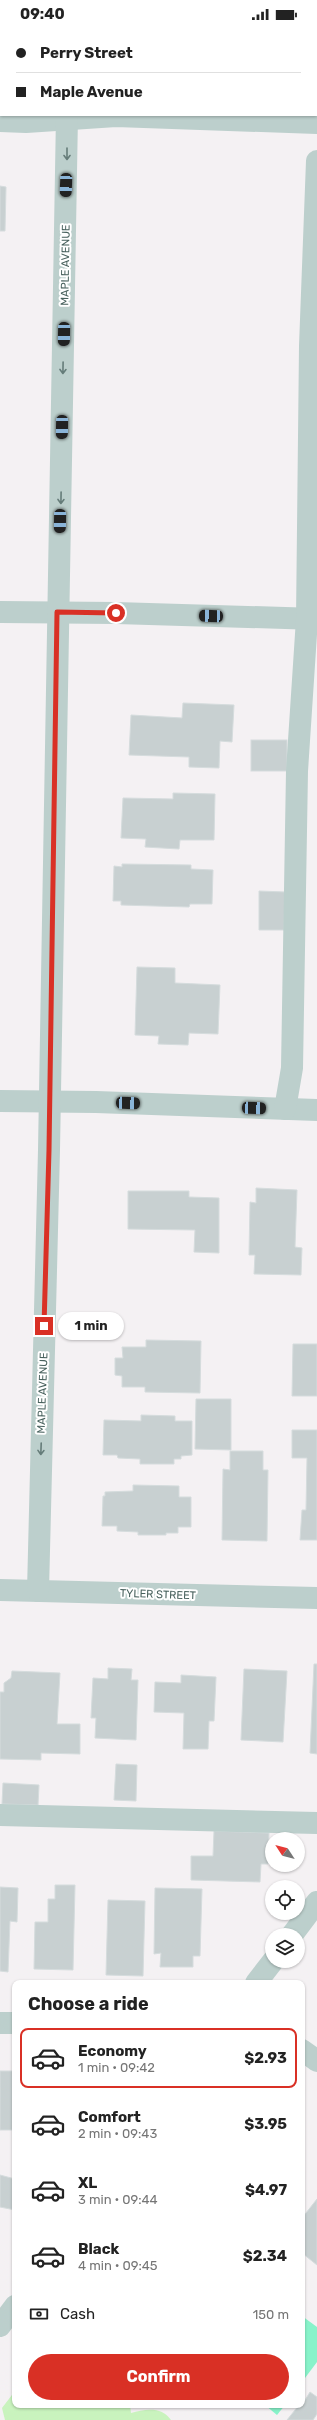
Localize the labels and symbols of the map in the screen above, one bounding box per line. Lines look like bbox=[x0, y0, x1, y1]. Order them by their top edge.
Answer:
one-way arrow bbox=[63, 147, 71, 160]
car bbox=[60, 173, 72, 197]
street label: MAPLE AVENUE bbox=[58, 224, 73, 306]
car bbox=[58, 322, 70, 346]
one-way arrow bbox=[59, 361, 67, 374]
car bbox=[56, 415, 68, 439]
one-way arrow bbox=[57, 491, 65, 504]
car bbox=[54, 509, 66, 533]
route start bbox=[107, 604, 125, 622]
car bbox=[199, 610, 223, 622]
car bbox=[116, 1097, 140, 1109]
car bbox=[242, 1102, 266, 1114]
callout: 1 min bbox=[58, 1312, 124, 1340]
route end bbox=[35, 1317, 53, 1335]
street label: MAPLE AVENUE bbox=[35, 1352, 50, 1434]
one-way arrow bbox=[37, 1442, 45, 1455]
street label: TYLER STREET bbox=[120, 1587, 197, 1602]
north arrow bbox=[265, 1832, 305, 1872]

